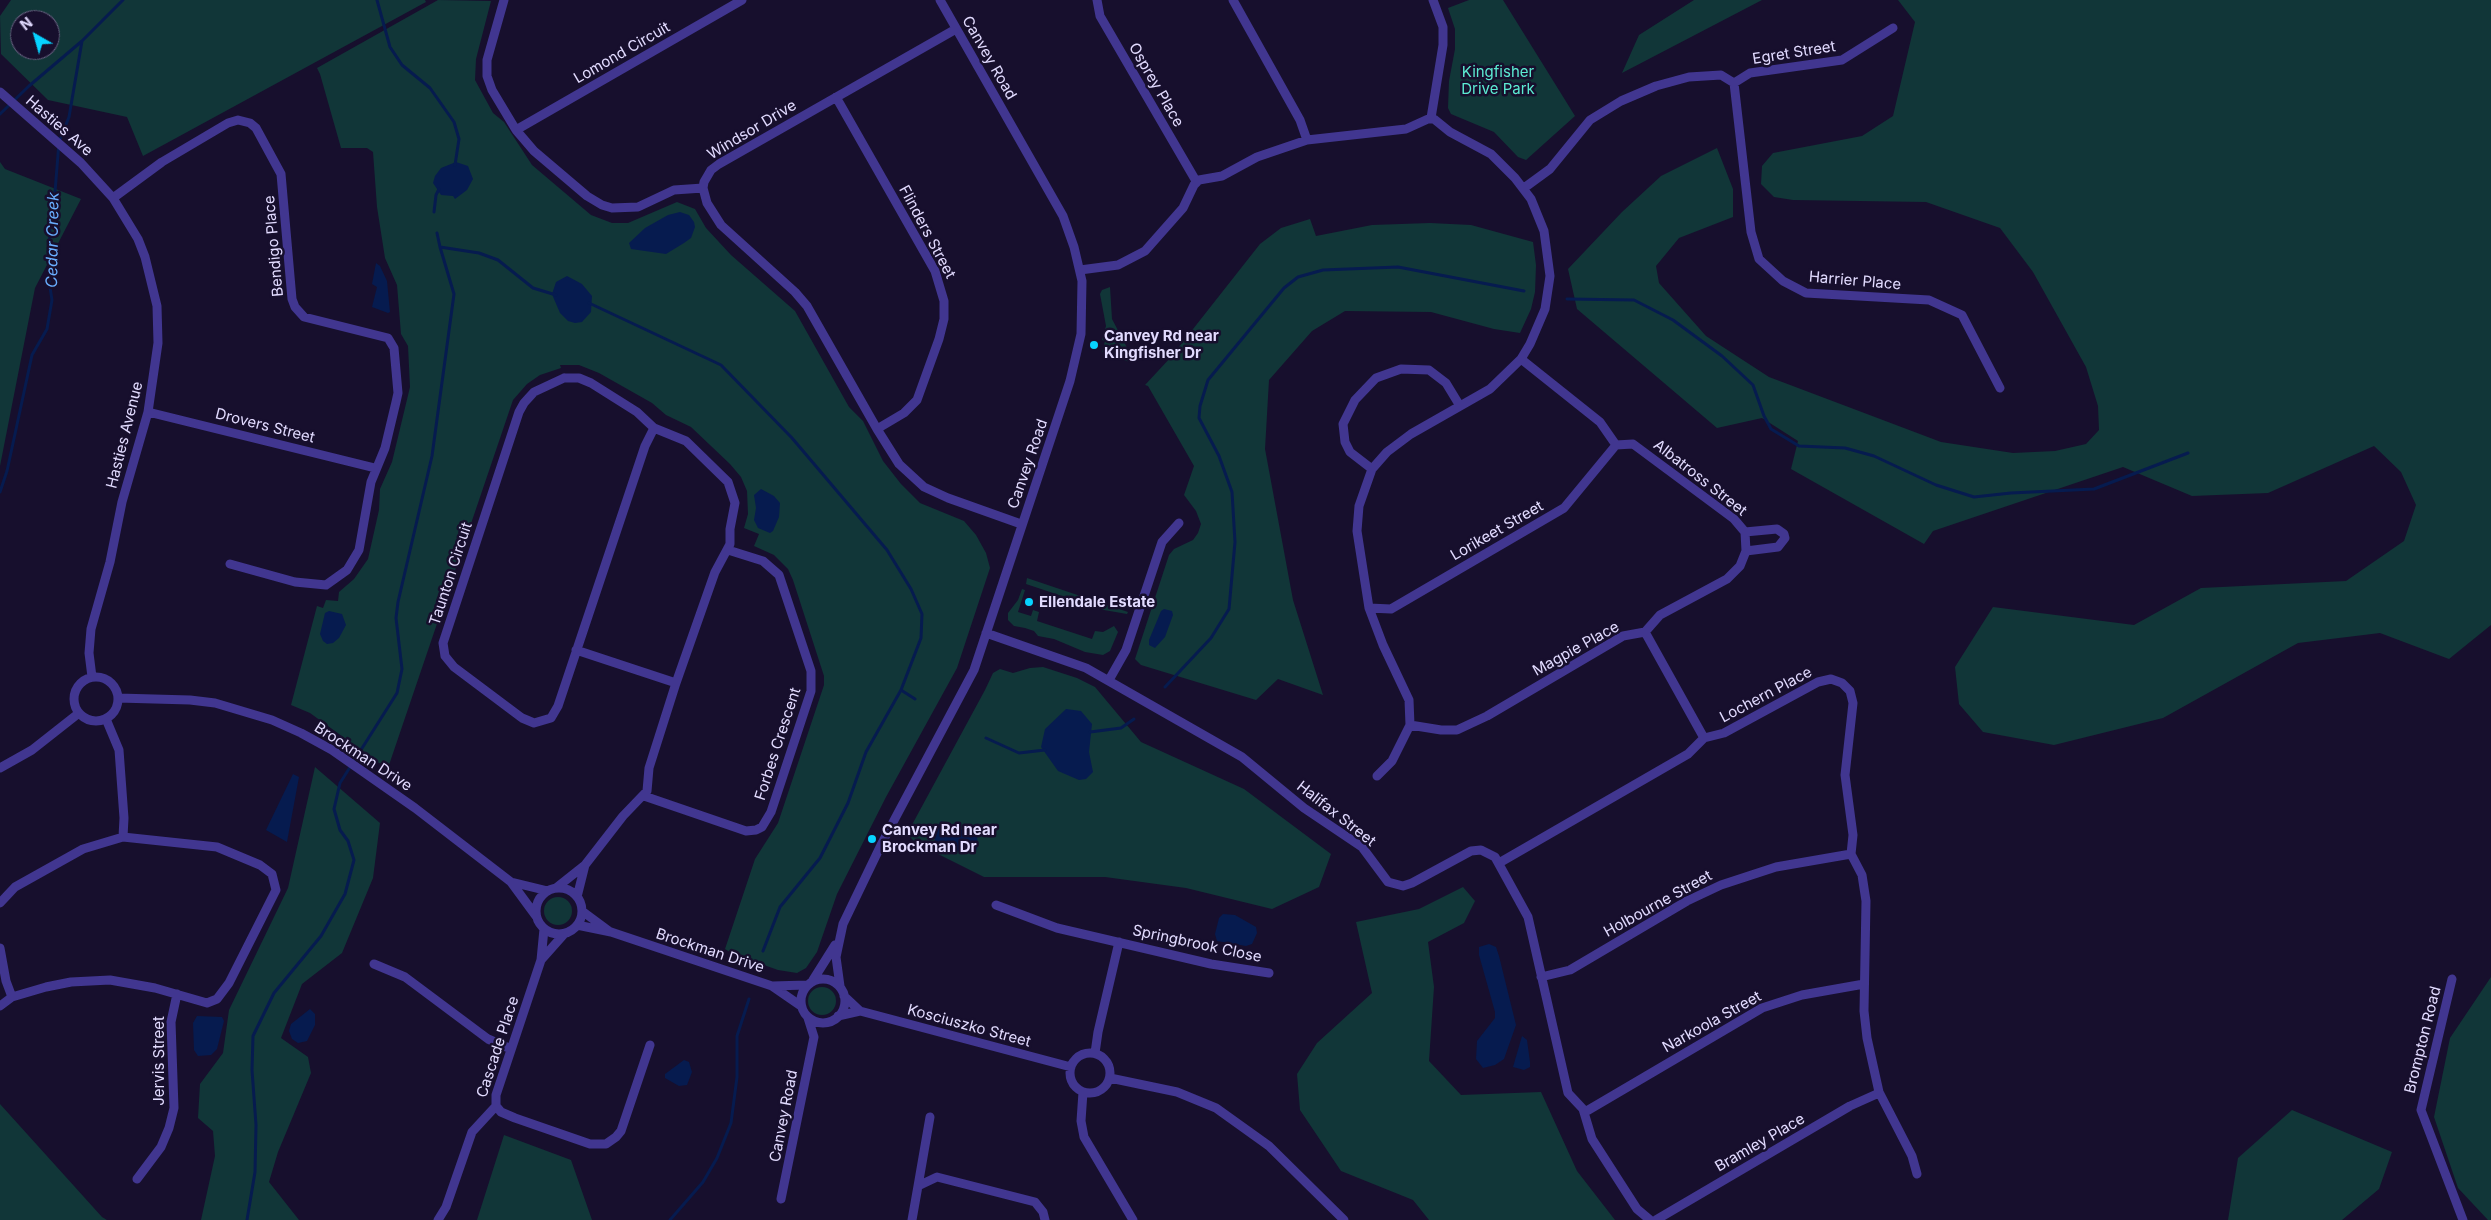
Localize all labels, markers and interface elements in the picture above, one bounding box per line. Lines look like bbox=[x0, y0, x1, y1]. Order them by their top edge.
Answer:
north arrow bbox=[10, 10, 60, 60]
street label: Canvey Road bbox=[958, 13, 1020, 103]
text: N bbox=[17, 14, 36, 34]
street label: Lomond Circuit bbox=[571, 18, 673, 88]
street label: Egret Street bbox=[1751, 38, 1837, 68]
street label: Osprey Place bbox=[1125, 40, 1187, 130]
park label: Kingfisher Drive Park bbox=[1461, 63, 1535, 98]
street label: Hasties Ave bbox=[22, 92, 96, 160]
street label: Windsor Drive bbox=[704, 96, 800, 164]
street label: Flinders Street bbox=[895, 182, 959, 282]
water label: Cedar Creek bbox=[43, 192, 63, 288]
street label: Bendigo Place bbox=[261, 195, 287, 297]
street label: Harrier Place bbox=[1808, 268, 1902, 294]
place label: Canvey Rd near Kingfisher Dr bbox=[1104, 327, 1219, 362]
marker: Canvey Rd near Kingfisher Dr bbox=[1088, 339, 1100, 351]
street label: Hasties Avenue bbox=[103, 380, 147, 490]
street label: Drovers Street bbox=[213, 405, 317, 447]
street label: Canvey Road bbox=[1004, 417, 1052, 511]
street label: Albatross Street bbox=[1650, 436, 1750, 520]
street label: Lorikeet Street bbox=[1448, 497, 1546, 565]
street label: Taunton Circuit bbox=[426, 520, 476, 628]
place label: Ellendale Estate bbox=[1039, 593, 1155, 611]
marker: Ellendale Estate bbox=[1023, 596, 1035, 608]
street label: Magpie Place bbox=[1530, 618, 1622, 680]
street label: Lochern Place bbox=[1717, 663, 1815, 727]
street label: Forbes Crescent bbox=[751, 685, 805, 803]
street label: Brockman Drive bbox=[311, 719, 415, 795]
street label: Halifax Street bbox=[1293, 778, 1379, 850]
place label: Canvey Rd near Brockman Dr bbox=[882, 821, 997, 856]
marker: Canvey Rd near Brockman Dr bbox=[866, 833, 878, 845]
street label: Holbourne Street bbox=[1601, 867, 1715, 941]
street label: Springbrook Close bbox=[1131, 922, 1263, 966]
street label: Brockman Drive bbox=[654, 925, 766, 977]
street label: Brompton Road bbox=[2401, 985, 2445, 1095]
street label: Narkoola Street bbox=[1659, 987, 1765, 1057]
street label: Cascade Place bbox=[473, 994, 523, 1100]
street label: Kosciuszko Street bbox=[905, 1001, 1033, 1051]
street label: Jervis Street bbox=[150, 1016, 168, 1106]
street label: Canvey Road bbox=[766, 1068, 802, 1164]
street label: Bramley Place bbox=[1712, 1110, 1808, 1176]

